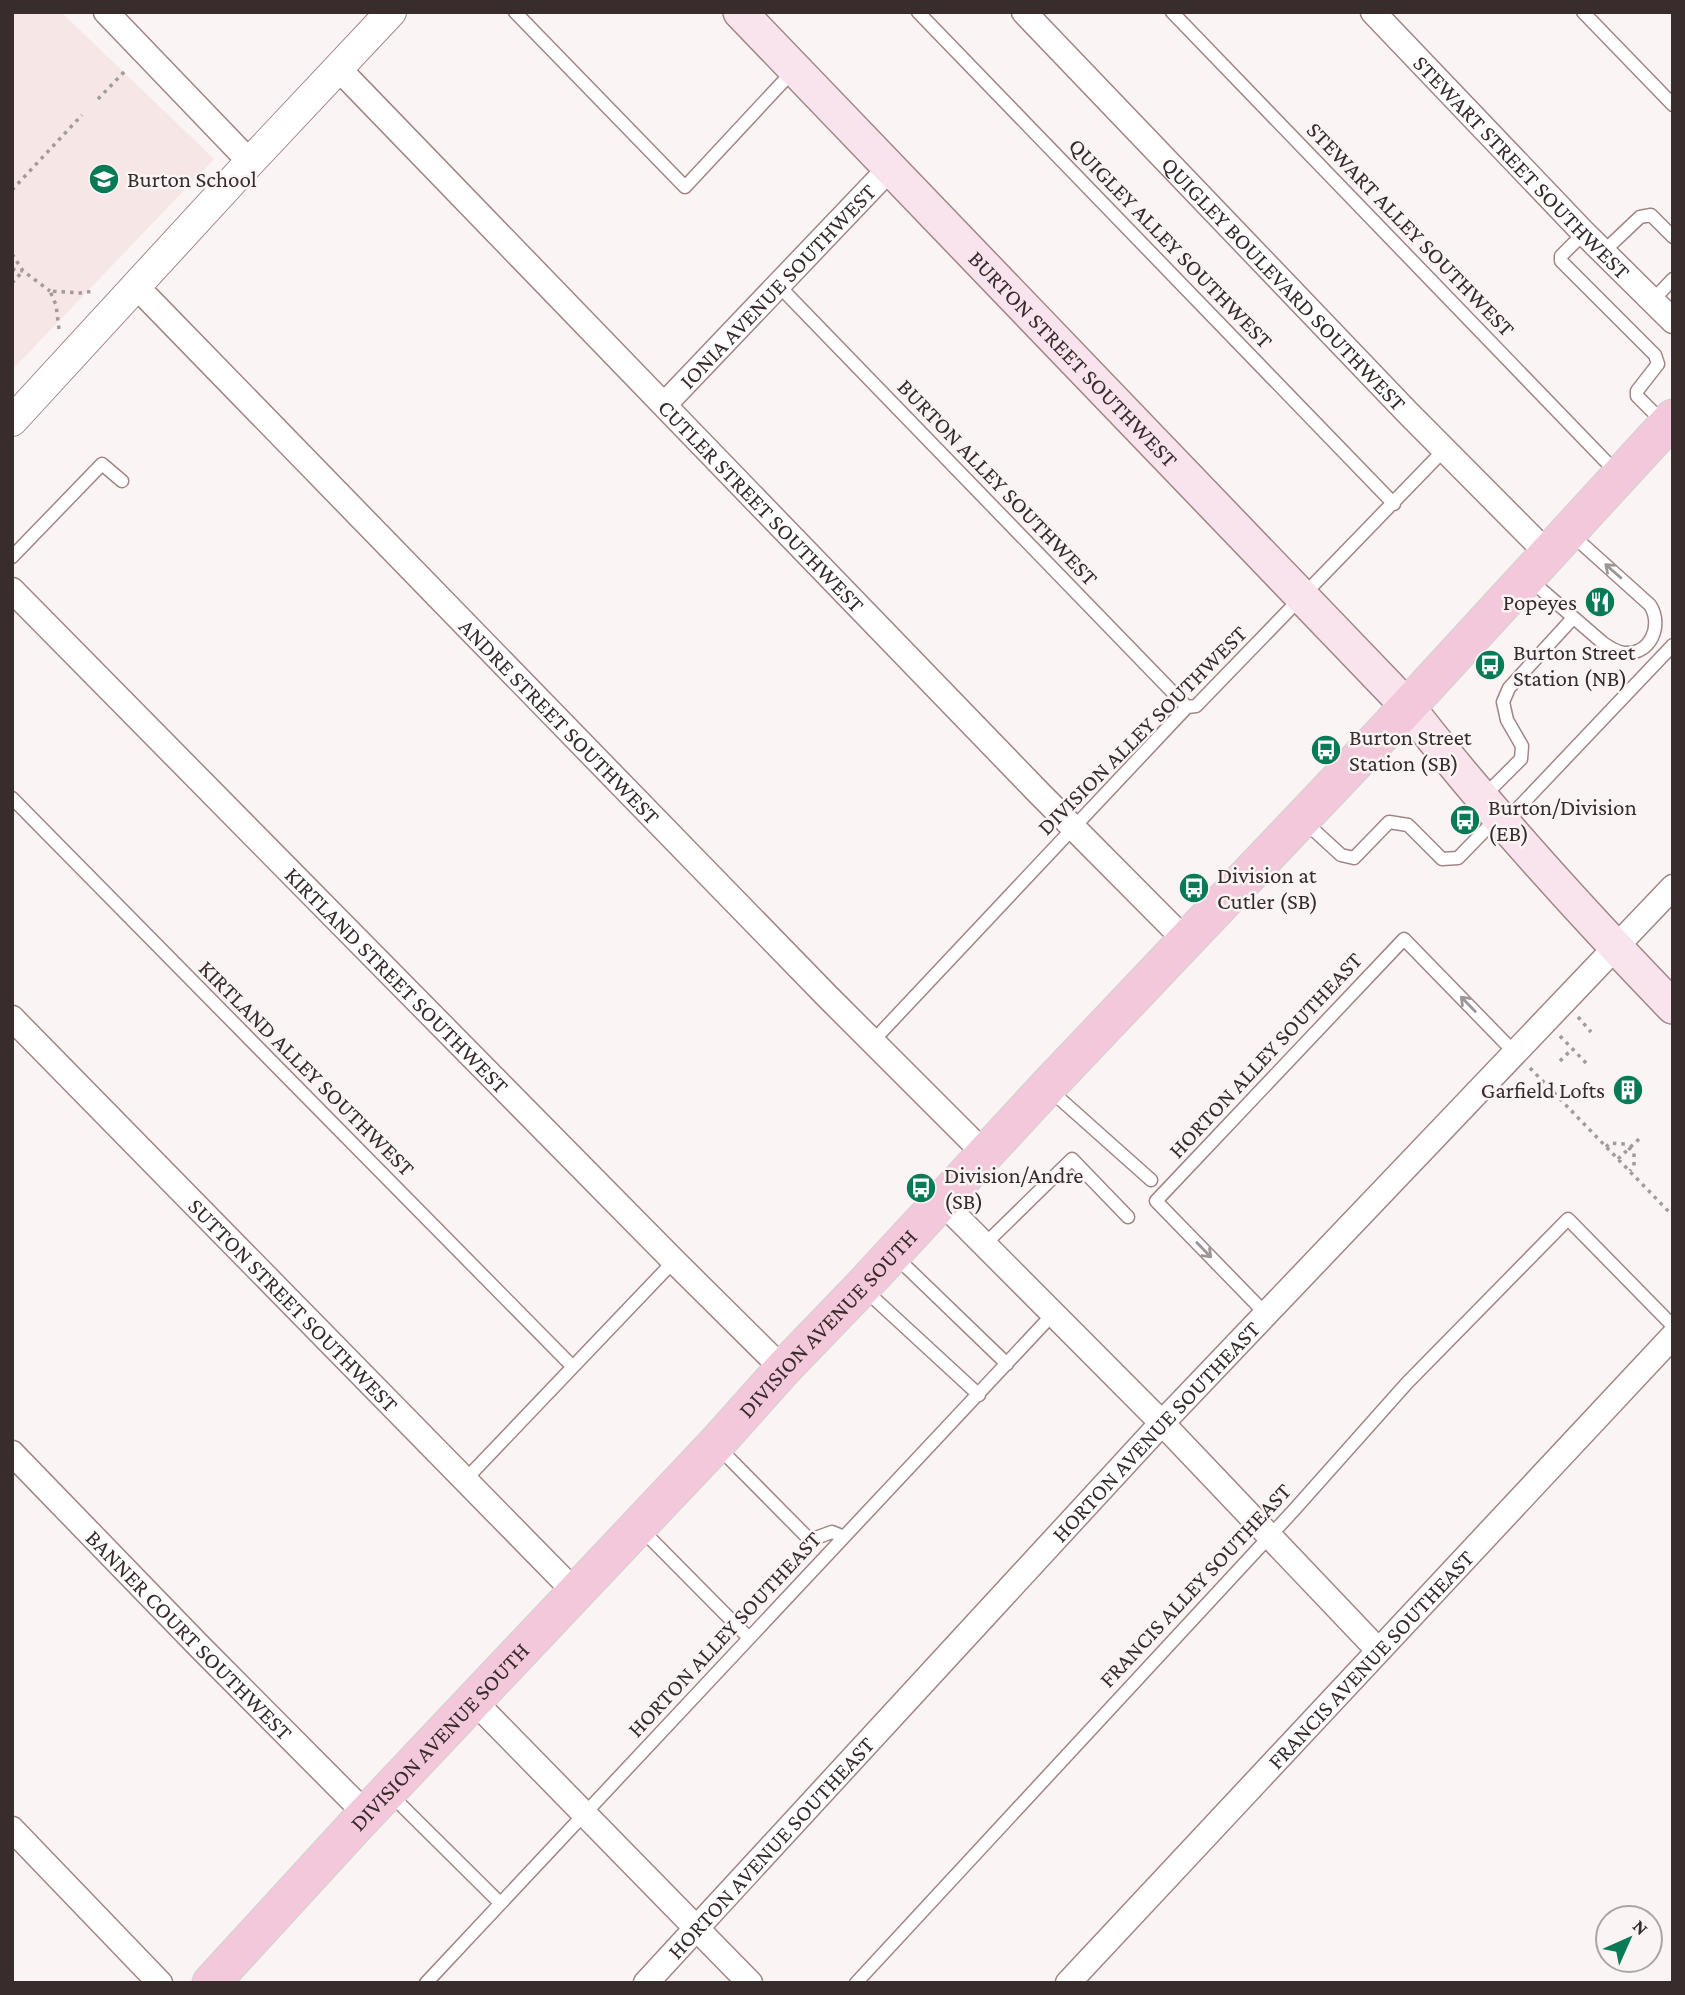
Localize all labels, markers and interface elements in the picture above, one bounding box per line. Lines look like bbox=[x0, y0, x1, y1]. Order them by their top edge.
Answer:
street label: STEWART STREET SOUTHWEST bbox=[1408, 50, 1636, 285]
street label: STEWART ALLEY SOUTHWEST bbox=[1302, 116, 1521, 342]
street label: QUIGLEY ALLEY SOUTHWEST bbox=[1064, 133, 1279, 354]
street label: QUIGLEY BOULEVARD SOUTHWEST bbox=[1156, 151, 1412, 416]
school or university icon: Burton School bbox=[87, 162, 121, 196]
place label: Burton School bbox=[127, 166, 257, 192]
street label: IONIA AVENUE SOUTHWEST bbox=[674, 178, 881, 394]
street label: BURTON STREET SOUTHWEST bbox=[963, 245, 1184, 473]
street label: BURTON ALLEY SOUTHWEST bbox=[892, 373, 1104, 591]
street label: CUTLER STREET SOUTHWEST bbox=[653, 394, 870, 618]
one-way arrow bbox=[1605, 563, 1623, 579]
restaurant icon: Popeyes bbox=[1583, 585, 1617, 619]
place label: Popeyes bbox=[1503, 589, 1577, 615]
street label: ANDRE STREET SOUTHWEST bbox=[454, 613, 666, 830]
street label: DIVISION ALLEY SOUTHWEST bbox=[1032, 620, 1252, 840]
place label: Burton Street Station (NB) bbox=[1513, 639, 1636, 692]
bus stop icon: Burton Street Station (NB) bbox=[1473, 648, 1507, 682]
place label: Burton Street Station (SB) bbox=[1349, 724, 1472, 777]
bus stop icon: Burton Street Station (SB) bbox=[1309, 733, 1343, 767]
place label: Burton/Division (EB) bbox=[1488, 794, 1637, 847]
bus stop icon: Burton/Division (EB) bbox=[1448, 803, 1482, 837]
street label: KIRTLAND STREET SOUTHWEST bbox=[280, 862, 514, 1099]
place label: Division at Cutler (SB) bbox=[1217, 862, 1318, 915]
bus stop icon: Division at Cutler (SB) bbox=[1177, 871, 1211, 905]
street label: HORTON ALLEY SOUTHEAST bbox=[1163, 946, 1368, 1163]
street label: KIRTLAND ALLEY SOUTHWEST bbox=[194, 955, 421, 1182]
one-way arrow bbox=[1459, 996, 1476, 1013]
building icon: Garfield Lofts bbox=[1611, 1073, 1645, 1107]
place label: Garfield Lofts bbox=[1481, 1077, 1605, 1103]
place label: Division/Andre (SB) bbox=[944, 1162, 1083, 1215]
bus stop icon: Division/Andre (SB) bbox=[904, 1171, 938, 1205]
street label: SUTTON STREET SOUTHWEST bbox=[183, 1193, 404, 1417]
street label: DIVISION AVENUE SOUTH bbox=[733, 1224, 922, 1423]
one-way arrow bbox=[1195, 1241, 1212, 1258]
street label: HORTON AVENUE SOUTHEAST bbox=[1046, 1315, 1265, 1547]
street label: FRANCIS ALLEY SOUTHEAST bbox=[1094, 1477, 1297, 1692]
street label: BANNER COURT SOUTHWEST bbox=[81, 1524, 298, 1746]
street label: HORTON ALLEY SOUTHEAST bbox=[622, 1525, 827, 1742]
street label: FRANCIS AVENUE SOUTHEAST bbox=[1262, 1544, 1479, 1774]
street label: DIVISION AVENUE SOUTH bbox=[344, 1637, 534, 1836]
street label: HORTON AVENUE SOUTHEAST bbox=[662, 1731, 880, 1964]
north arrow bbox=[1594, 1904, 1664, 1974]
text: N bbox=[1629, 1915, 1653, 1939]

